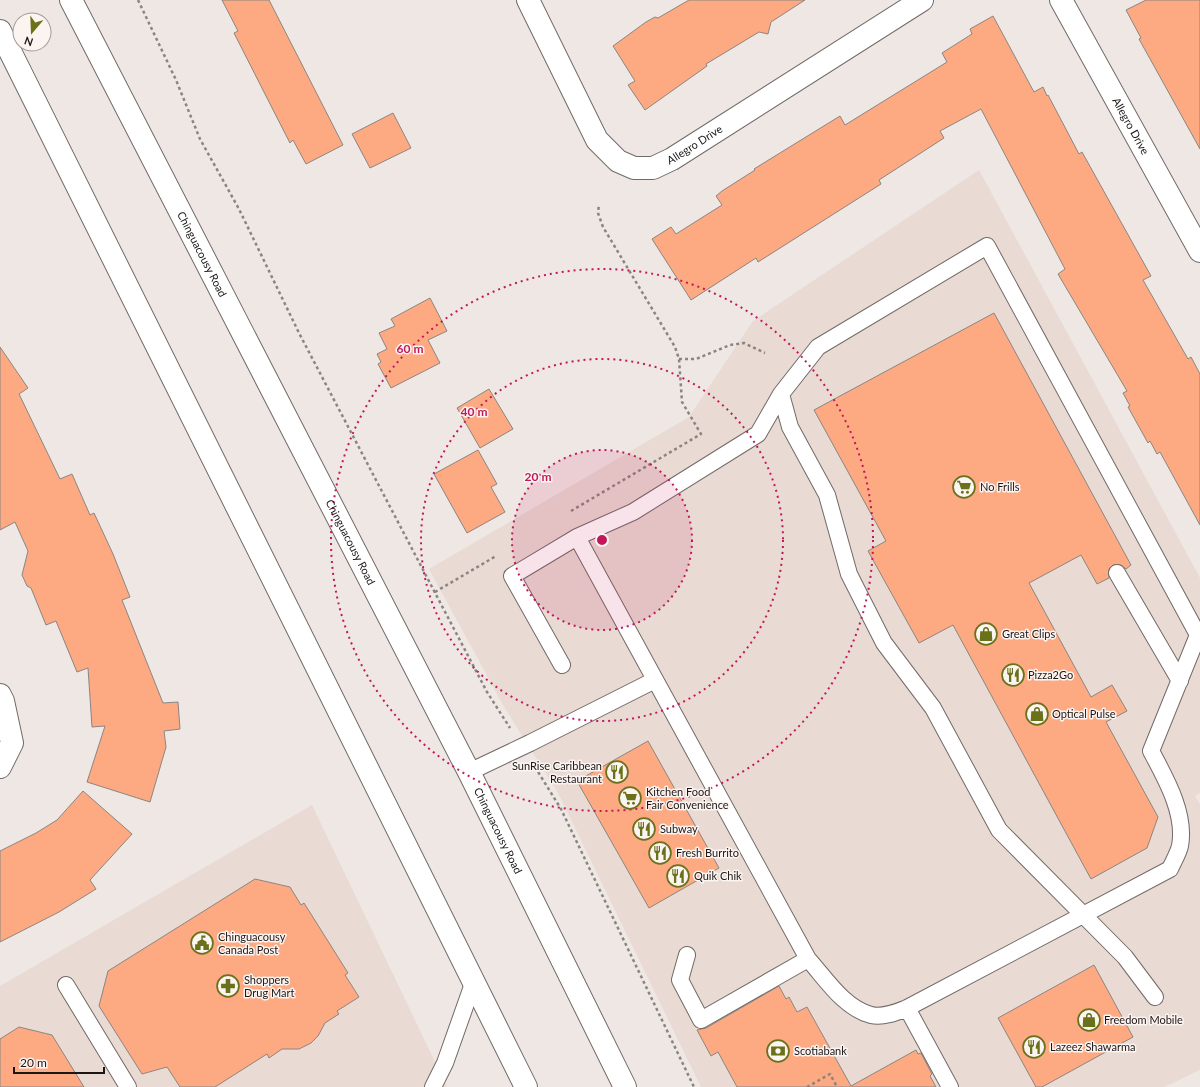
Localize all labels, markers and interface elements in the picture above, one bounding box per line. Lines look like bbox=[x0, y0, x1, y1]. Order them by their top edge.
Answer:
north arrow bbox=[12, 12, 52, 52]
text: N bbox=[22, 34, 35, 49]
street label: Allegro Drive bbox=[1110, 95, 1152, 157]
street label: Allegro Drive bbox=[665, 122, 725, 167]
street label: Chinguacousy Road bbox=[175, 209, 230, 299]
text: 60 m bbox=[397, 341, 423, 356]
text: 40 m bbox=[461, 404, 487, 419]
text: 20 m bbox=[525, 469, 551, 484]
supermarket icon: No Frills bbox=[951, 474, 977, 500]
place label: No Frills bbox=[980, 480, 1020, 493]
street label: Chinguacousy Road bbox=[324, 497, 378, 587]
centre of rings bbox=[595, 533, 609, 547]
shop icon: Great Clips bbox=[973, 621, 999, 647]
place label: Great Clips bbox=[1002, 627, 1055, 640]
restaurant icon: Pizza2Go bbox=[1000, 662, 1026, 688]
place label: Pizza2Go bbox=[1028, 668, 1073, 681]
shop icon: Optical Pulse bbox=[1024, 701, 1050, 727]
place label: Optical Pulse bbox=[1052, 707, 1116, 720]
place label: SunRise Caribbean Restaurant bbox=[512, 759, 602, 785]
restaurant icon: SunRise Caribbean Restaurant bbox=[604, 759, 630, 785]
street label: Chinguacousy Road bbox=[472, 785, 525, 876]
supermarket icon: Kitchen Food Fair Convenience bbox=[617, 785, 643, 811]
place label: Kitchen Food Fair Convenience bbox=[646, 785, 729, 811]
restaurant icon: Subway bbox=[631, 816, 657, 842]
place label: Subway bbox=[660, 822, 698, 835]
restaurant icon: Fresh Burrito bbox=[647, 840, 673, 866]
place label: Fresh Burrito bbox=[676, 846, 739, 859]
restaurant icon: Quik Chik bbox=[665, 863, 691, 889]
place label: Quik Chik bbox=[694, 869, 742, 882]
public building icon: Chinguacousy Canada Post bbox=[189, 930, 215, 956]
place label: Chinguacousy Canada Post bbox=[218, 930, 286, 956]
pharmacy icon: Shoppers Drug Mart bbox=[215, 973, 241, 999]
place label: Shoppers Drug Mart bbox=[244, 973, 294, 999]
shop icon: Freedom Mobile bbox=[1076, 1007, 1102, 1033]
place label: Freedom Mobile bbox=[1104, 1013, 1183, 1026]
restaurant icon: Lazeez Shawarma bbox=[1021, 1034, 1047, 1060]
bank icon: Scotiabank bbox=[765, 1038, 791, 1064]
place label: Lazeez Shawarma bbox=[1050, 1040, 1135, 1053]
place label: Scotiabank bbox=[794, 1044, 847, 1057]
scale bar bbox=[14, 1049, 104, 1075]
text: 20 m bbox=[20, 1055, 47, 1070]

